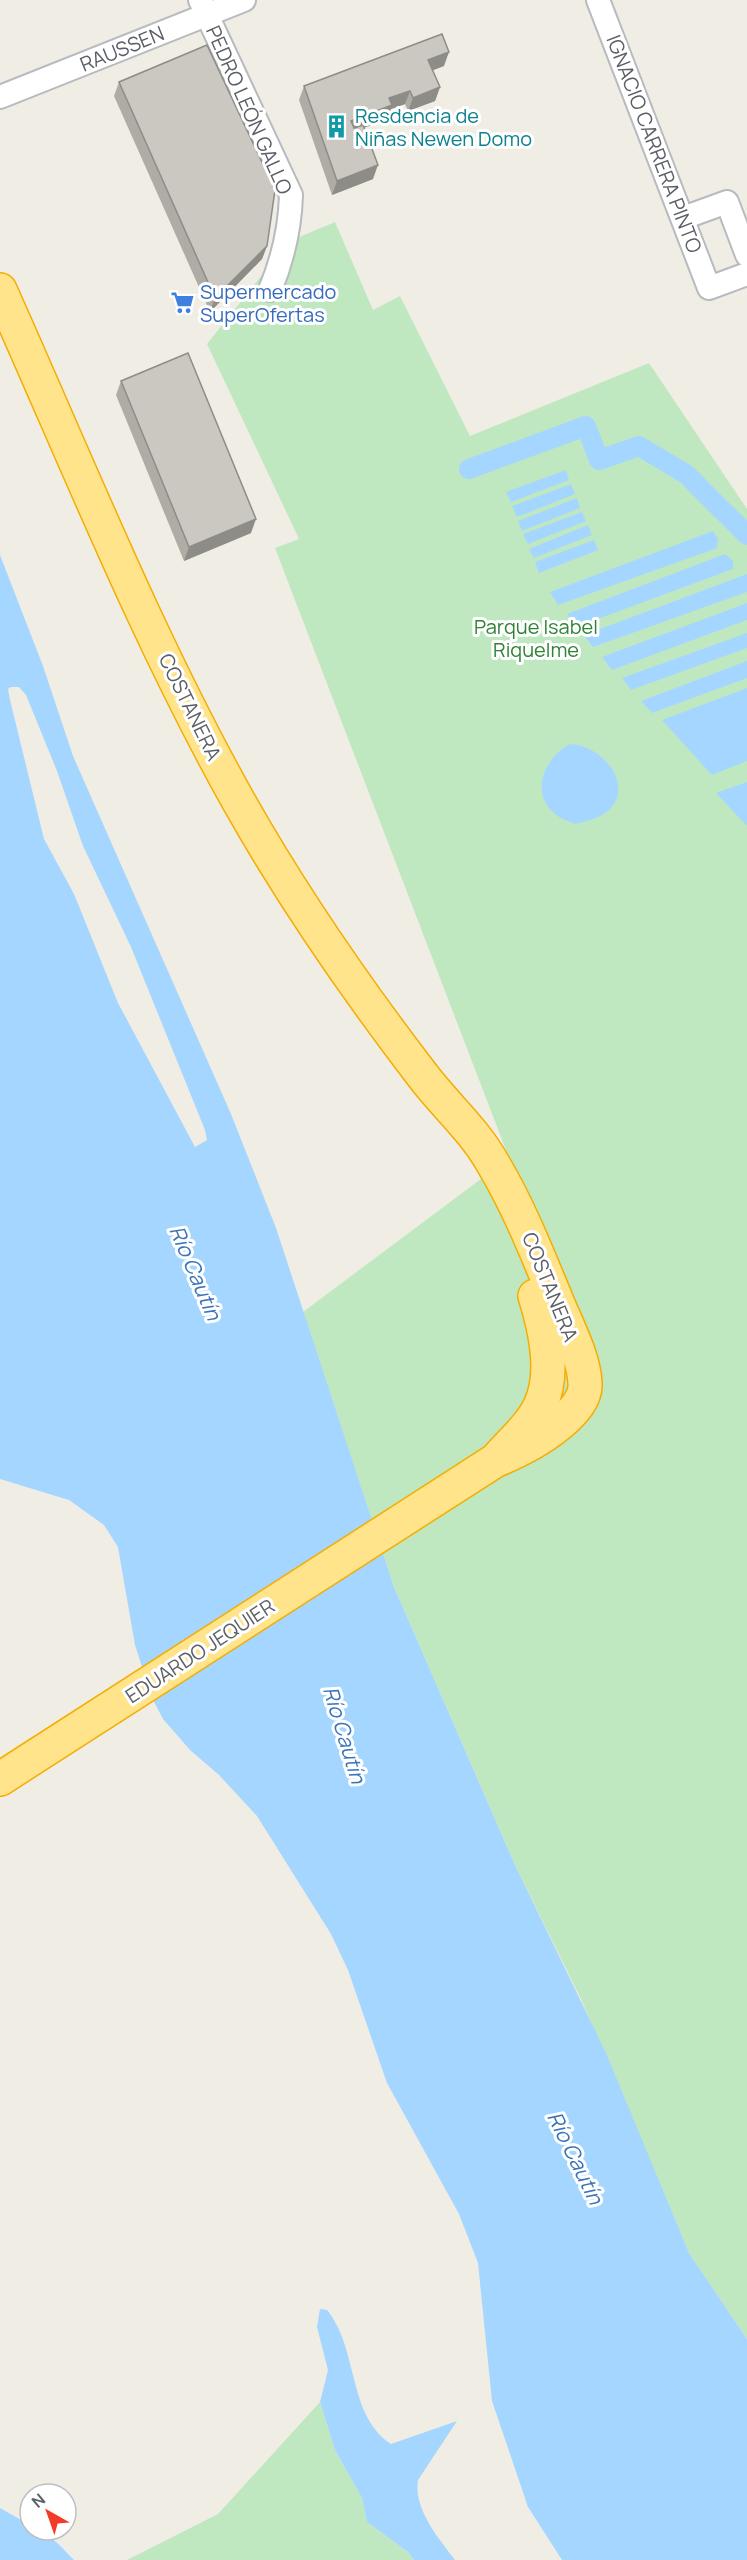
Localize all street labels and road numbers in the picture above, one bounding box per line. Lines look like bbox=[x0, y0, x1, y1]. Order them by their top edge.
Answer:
street label: RAUSSEN bbox=[76, 19, 168, 78]
street label: PEDRO LEÓN GALLO bbox=[200, 21, 299, 198]
street label: IGNACIO CARRERA PINTO bbox=[600, 31, 709, 257]
street label: COSTANERA bbox=[153, 649, 228, 765]
street label: COSTANERA bbox=[516, 1228, 585, 1346]
street label: EDUARDO JEQUIER bbox=[120, 1592, 280, 1709]

